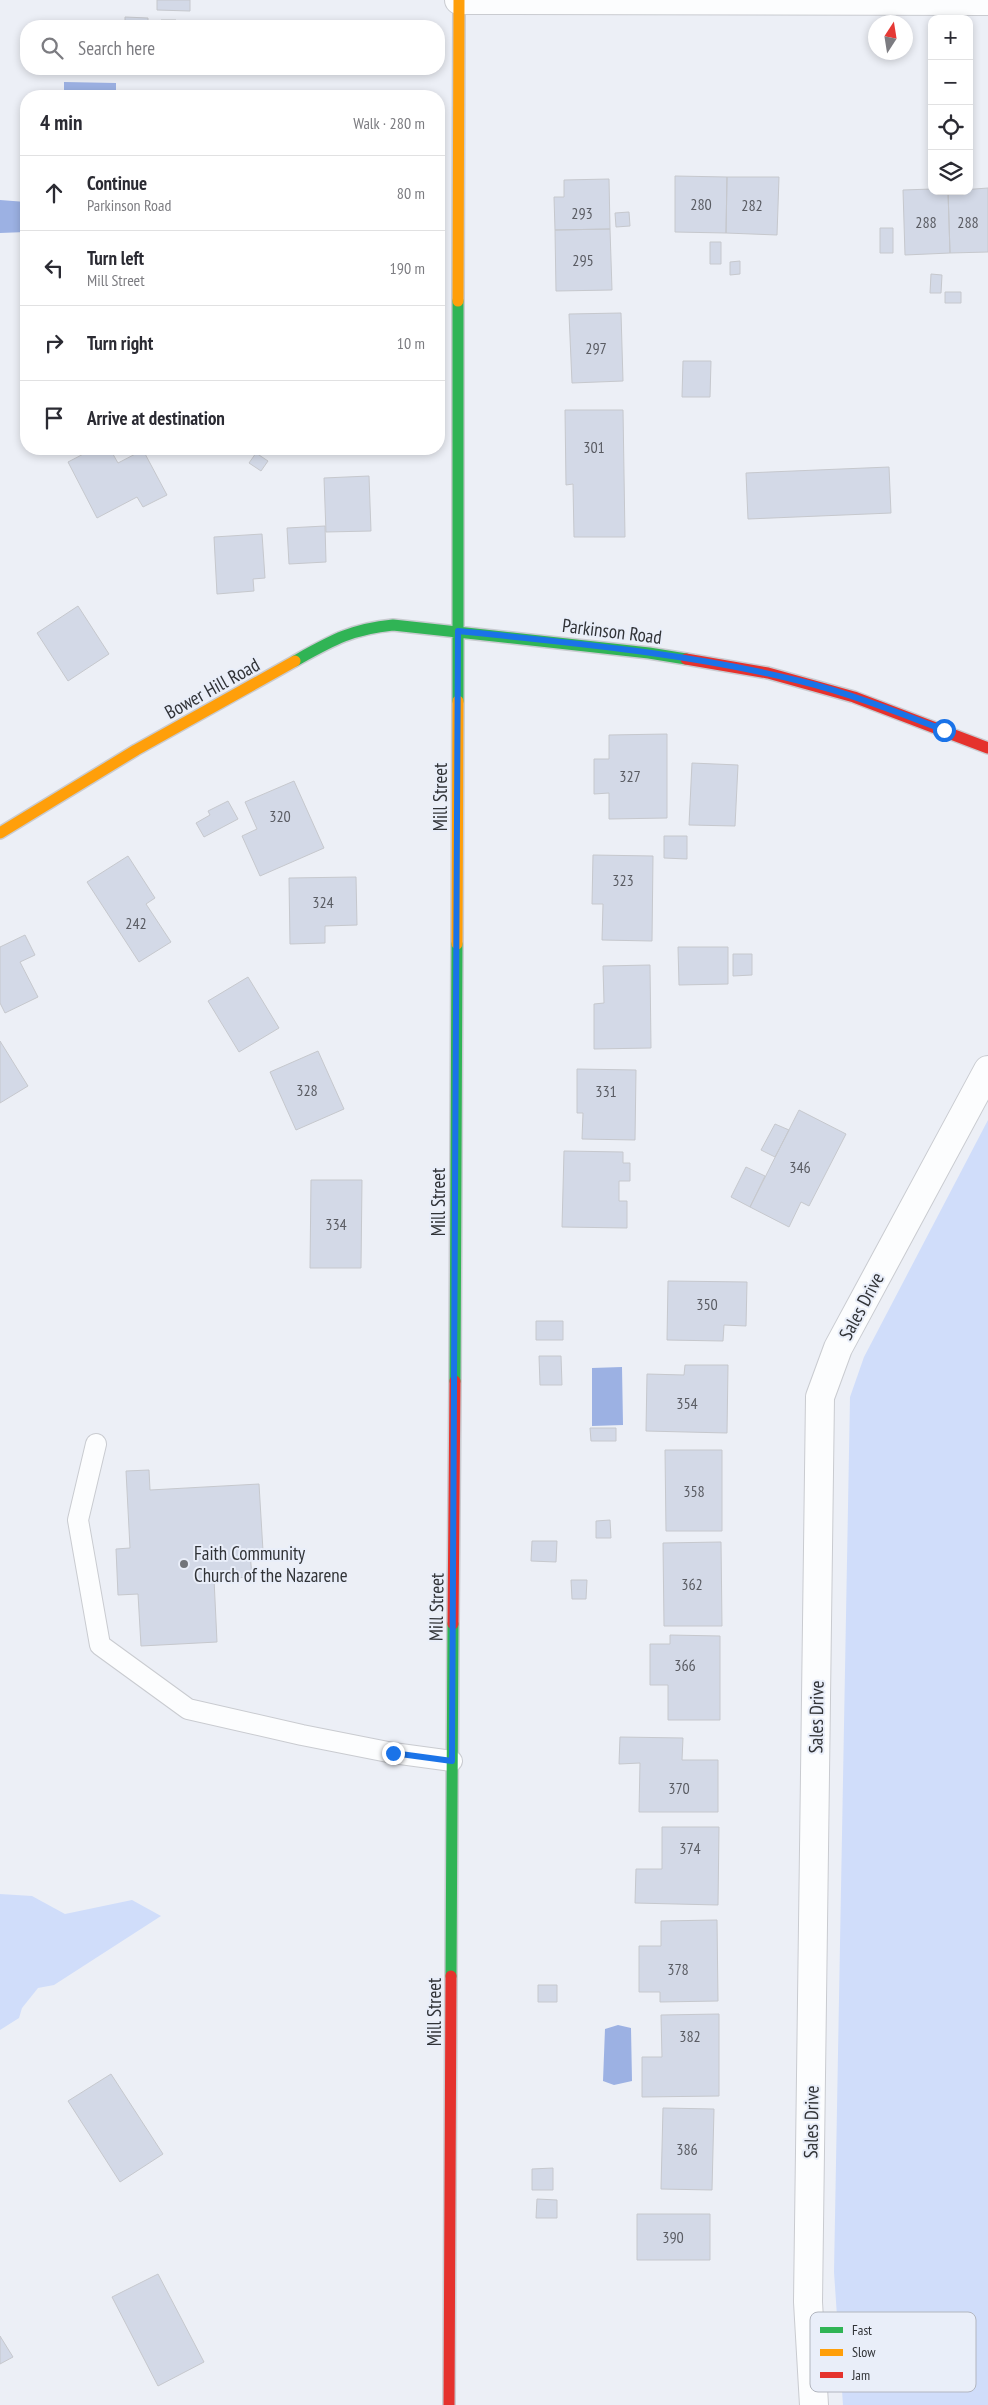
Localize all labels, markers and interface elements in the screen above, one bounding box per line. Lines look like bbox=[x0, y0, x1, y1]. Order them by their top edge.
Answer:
north arrow bbox=[868, 15, 913, 60]
map controls bbox=[928, 15, 973, 195]
button: + bbox=[928, 15, 973, 60]
search box bbox=[20, 20, 445, 75]
icon: search bbox=[38, 34, 66, 62]
text: Search here bbox=[78, 36, 155, 60]
button: − bbox=[928, 60, 973, 105]
button: locate bbox=[928, 105, 973, 150]
text: 4 min bbox=[40, 109, 82, 136]
text: Walk · 280 m bbox=[353, 113, 425, 133]
button: layers bbox=[928, 150, 973, 195]
text: Continue bbox=[87, 171, 147, 195]
icon: ahead bbox=[40, 179, 68, 207]
text: 80 m bbox=[397, 183, 425, 203]
house number: 280 bbox=[690, 194, 712, 214]
text: Parkinson Road bbox=[87, 195, 171, 215]
house number: 282 bbox=[741, 195, 763, 215]
house number: 293 bbox=[571, 203, 593, 223]
house number: 288 bbox=[915, 212, 937, 232]
house number: 288 bbox=[957, 212, 979, 232]
text: Turn left bbox=[87, 246, 144, 270]
house number: 295 bbox=[572, 250, 594, 270]
icon: left bbox=[40, 254, 68, 282]
text: 190 m bbox=[390, 258, 425, 278]
text: Mill Street bbox=[87, 270, 145, 290]
icon: right bbox=[40, 329, 68, 357]
text: Turn right bbox=[87, 331, 153, 355]
text: 10 m bbox=[397, 333, 425, 353]
house number: 297 bbox=[585, 338, 607, 358]
icon: arrive bbox=[40, 404, 68, 432]
text: Arrive at destination bbox=[87, 406, 225, 430]
house number: 301 bbox=[583, 437, 605, 457]
street label: Parkinson Road bbox=[561, 613, 663, 649]
street label: Bower Hill Road bbox=[160, 652, 264, 724]
route start bbox=[933, 719, 956, 742]
street label: Mill Street bbox=[428, 762, 452, 831]
house number: 327 bbox=[619, 766, 641, 786]
house number: 320 bbox=[269, 806, 291, 826]
house number: 323 bbox=[612, 870, 634, 890]
house number: 324 bbox=[312, 892, 334, 912]
house number: 242 bbox=[125, 913, 147, 933]
house number: 328 bbox=[296, 1080, 318, 1100]
house number: 331 bbox=[595, 1081, 617, 1101]
house number: 346 bbox=[789, 1157, 811, 1177]
street label: Mill Street bbox=[426, 1167, 450, 1236]
house number: 334 bbox=[325, 1214, 347, 1234]
street label: Sales Drive bbox=[833, 1268, 889, 1344]
house number: 350 bbox=[696, 1294, 718, 1314]
house number: 354 bbox=[676, 1393, 698, 1413]
house number: 358 bbox=[683, 1481, 705, 1501]
place label: Faith Community Church of the Nazarene bbox=[194, 1541, 348, 1587]
marker: Faith Community Church of the Nazarene bbox=[178, 1558, 190, 1570]
street label: Mill Street bbox=[423, 1572, 449, 1641]
house number: 362 bbox=[681, 1574, 703, 1594]
house number: 366 bbox=[674, 1655, 696, 1675]
street label: Sales Drive bbox=[803, 1680, 829, 1754]
route end bbox=[382, 1742, 405, 1765]
house number: 370 bbox=[668, 1778, 690, 1798]
house number: 374 bbox=[679, 1838, 701, 1858]
house number: 378 bbox=[667, 1959, 689, 1979]
street label: Mill Street bbox=[422, 1977, 446, 2046]
house number: 382 bbox=[679, 2026, 701, 2046]
street label: Sales Drive bbox=[798, 2085, 824, 2159]
house number: 386 bbox=[676, 2139, 698, 2159]
house number: 390 bbox=[662, 2227, 684, 2247]
legend bbox=[810, 2312, 976, 2392]
text: Fast bbox=[852, 2321, 872, 2339]
text: Slow bbox=[852, 2343, 876, 2361]
text: Jam bbox=[851, 2366, 870, 2384]

